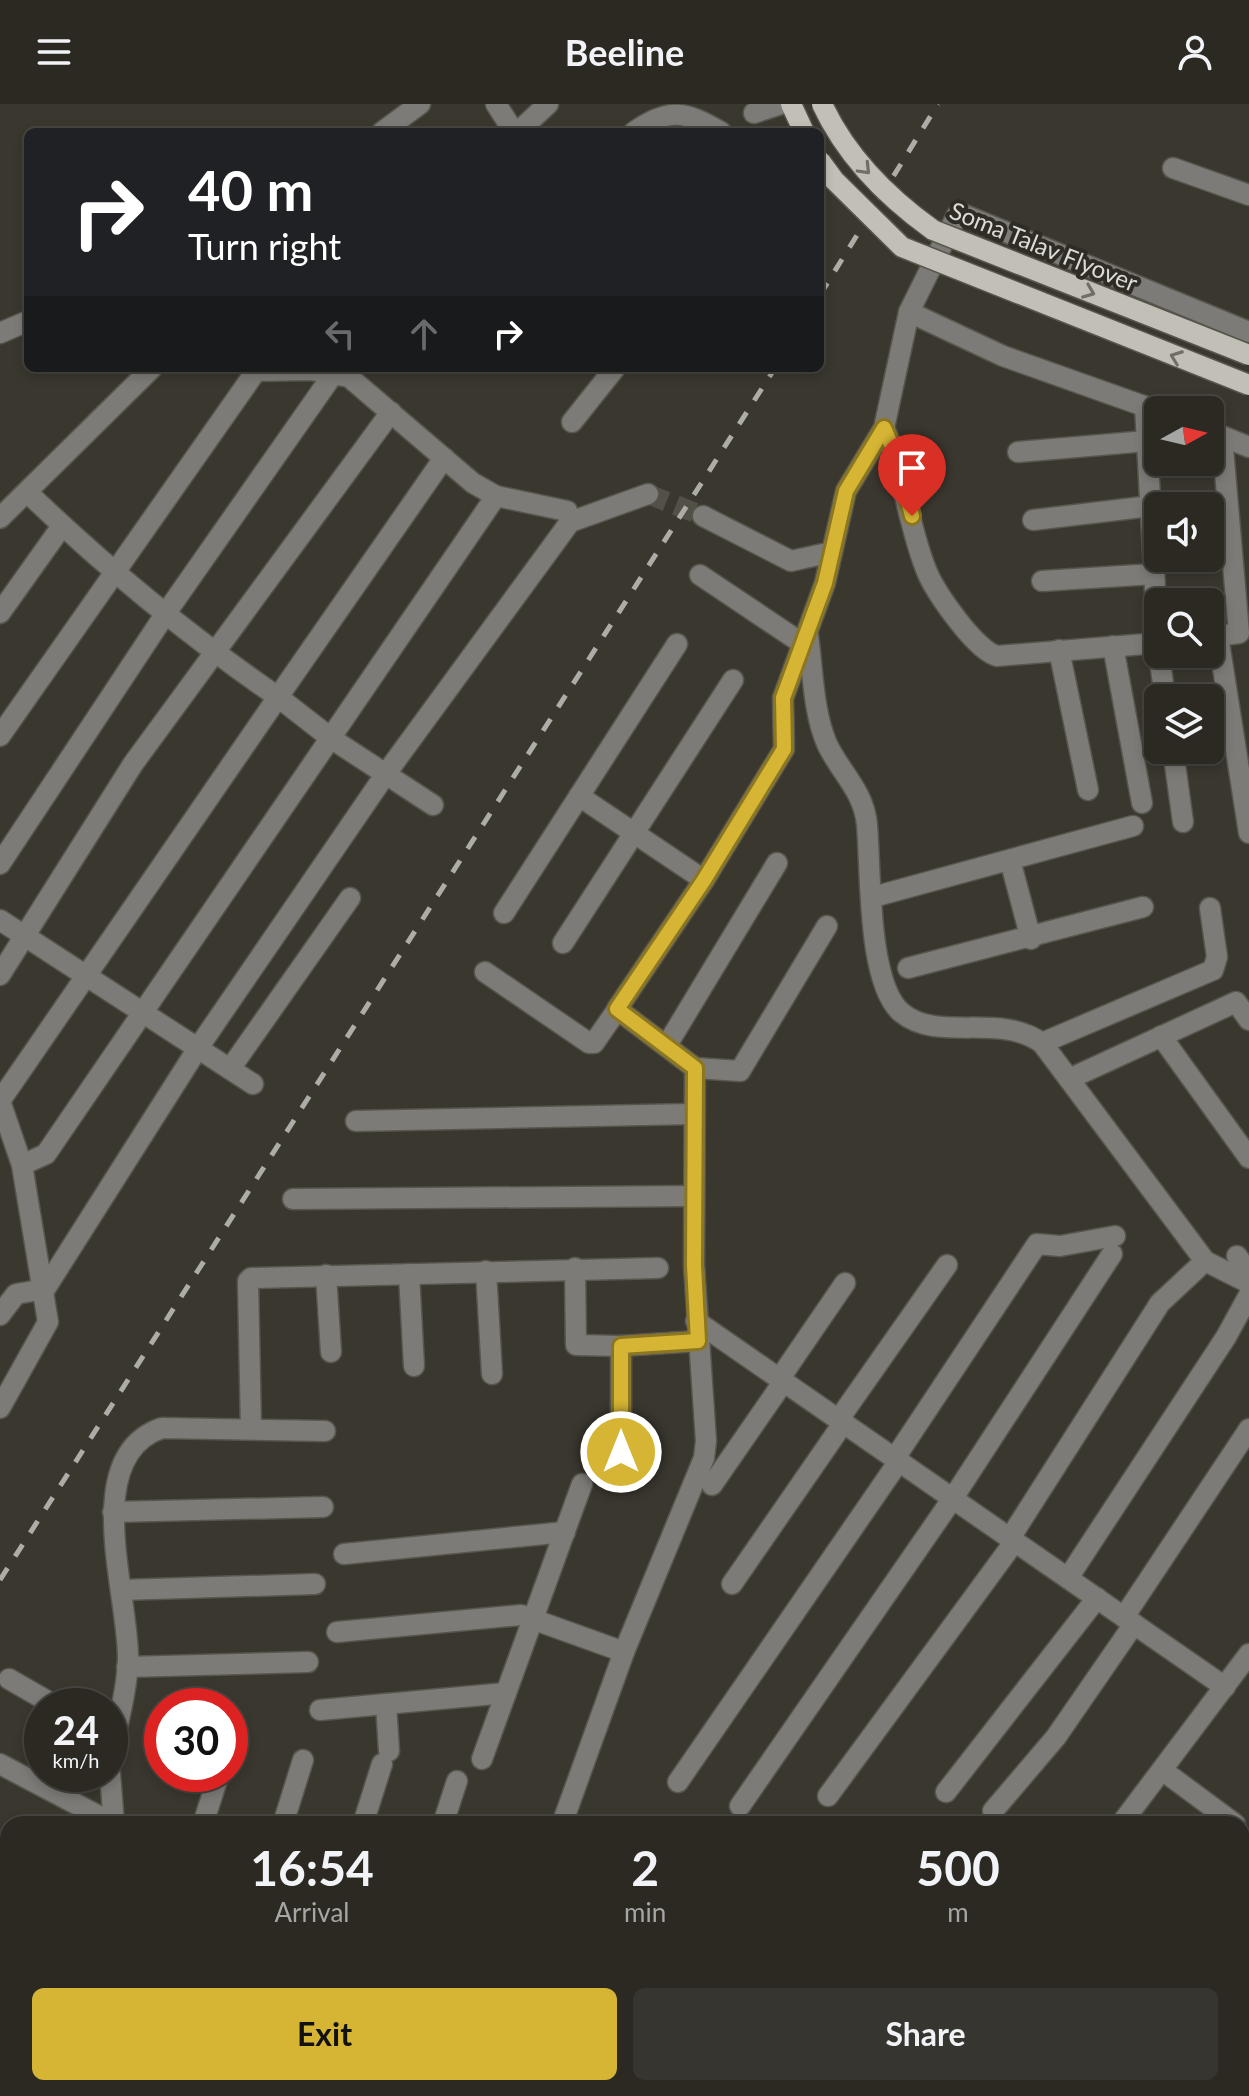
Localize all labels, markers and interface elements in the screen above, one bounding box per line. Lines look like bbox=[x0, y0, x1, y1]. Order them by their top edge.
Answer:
icon: menu bbox=[32, 30, 76, 74]
text: Beeline bbox=[565, 30, 684, 74]
icon: person bbox=[1173, 30, 1217, 74]
text: 40 m bbox=[188, 156, 313, 223]
icon: right bbox=[56, 160, 160, 264]
one-way arrow bbox=[855, 160, 870, 174]
street label: Soma Talav Flyover bbox=[946, 195, 1142, 297]
text: Turn right bbox=[188, 224, 341, 268]
one-way arrow bbox=[1081, 282, 1095, 299]
icon: left bbox=[318, 312, 362, 356]
icon: ahead bbox=[402, 312, 446, 356]
icon: right bbox=[486, 312, 530, 356]
one-way arrow bbox=[1170, 350, 1184, 367]
north arrow bbox=[1144, 396, 1224, 476]
map controls bbox=[1144, 396, 1224, 764]
pin bbox=[878, 434, 946, 516]
icon: arrive bbox=[890, 446, 934, 490]
button: sound bbox=[1144, 492, 1224, 572]
button: search bbox=[1144, 588, 1224, 668]
button: layers bbox=[1144, 684, 1224, 764]
position arrow bbox=[579, 1410, 663, 1494]
speed limit sign: 30 bbox=[144, 1688, 248, 1792]
text: 24 bbox=[53, 1706, 99, 1754]
text: km/h bbox=[53, 1748, 99, 1772]
text: 16:54 bbox=[250, 1839, 374, 1896]
text: 2 bbox=[631, 1839, 659, 1896]
text: 500 bbox=[916, 1839, 1000, 1896]
text: Arrival bbox=[275, 1896, 349, 1928]
text: min bbox=[624, 1896, 666, 1928]
text: m bbox=[947, 1896, 969, 1928]
button: Exit bbox=[32, 1988, 617, 2080]
button: Share bbox=[633, 1988, 1218, 2080]

